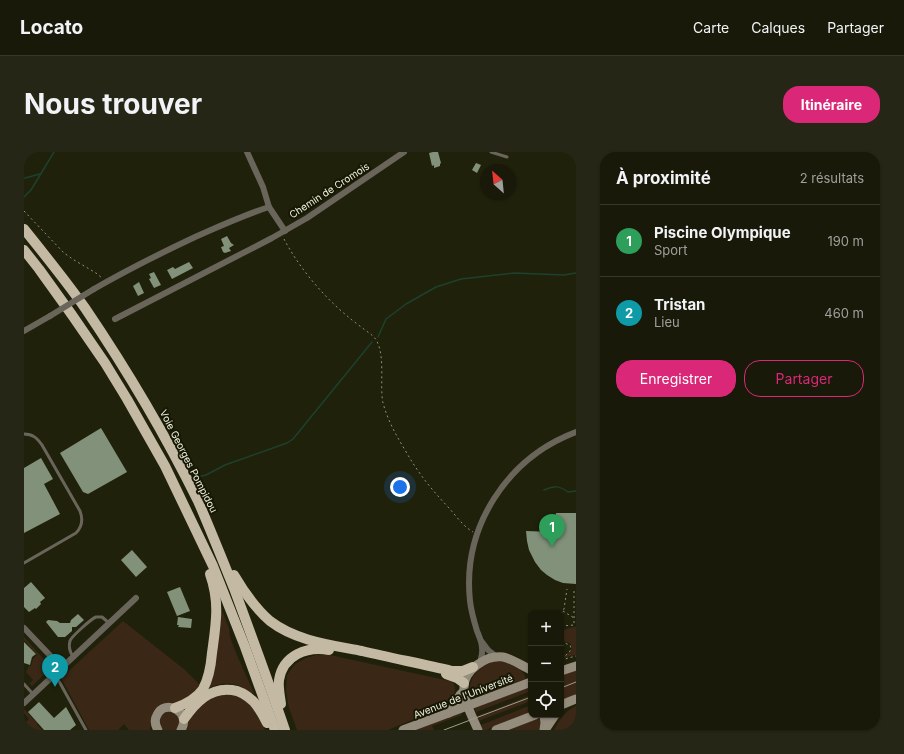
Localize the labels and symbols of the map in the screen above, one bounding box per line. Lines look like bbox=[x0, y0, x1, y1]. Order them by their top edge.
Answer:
street label: Chemin de Cromois bbox=[287, 160, 371, 220]
north arrow bbox=[480, 164, 516, 200]
street label: Voie Georges Pompidou bbox=[158, 407, 220, 515]
your location bbox=[390, 477, 410, 497]
pin: 1 bbox=[539, 514, 565, 547]
pin: 2 bbox=[42, 654, 68, 687]
street label: Avenue de l'Université bbox=[412, 671, 515, 721]

